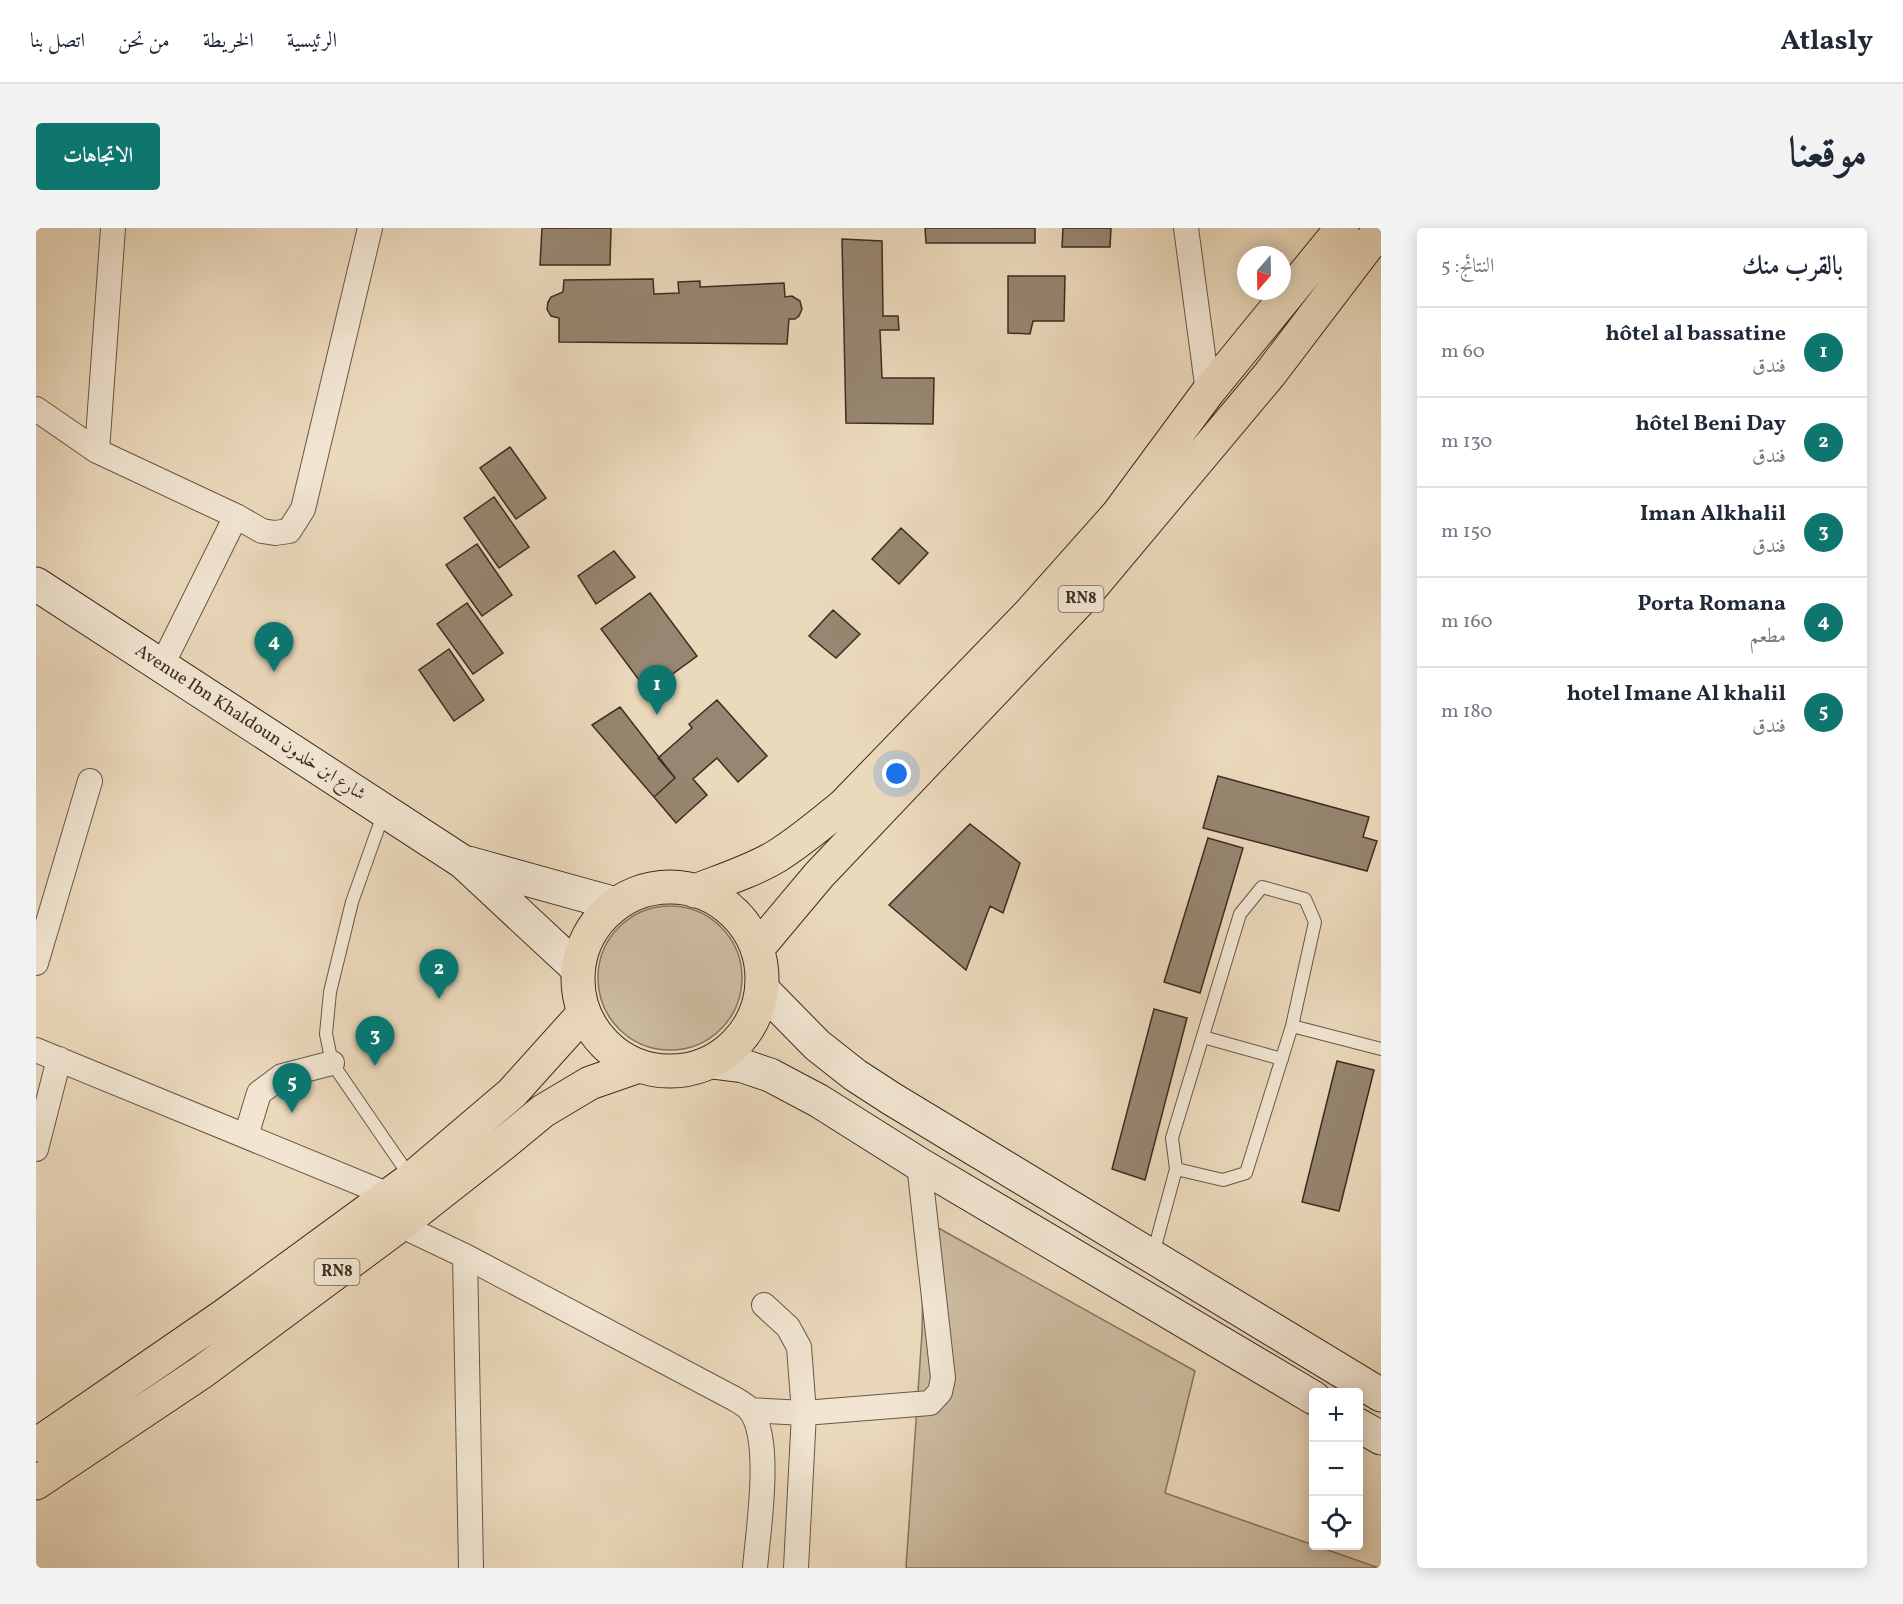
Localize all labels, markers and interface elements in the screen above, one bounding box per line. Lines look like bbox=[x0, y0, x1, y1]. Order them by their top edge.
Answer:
text: Atlasly bbox=[1780, 22, 1873, 61]
text: اتصل بنا bbox=[30, 27, 85, 56]
text: من نحن bbox=[118, 27, 170, 56]
text: الخريطة bbox=[203, 27, 254, 56]
text: الرئيسية bbox=[287, 27, 337, 56]
button: الاتجاهات bbox=[36, 123, 160, 190]
text: موقعنا bbox=[1789, 126, 1867, 185]
north arrow bbox=[1237, 246, 1291, 300]
text: بالقرب منك bbox=[1742, 249, 1843, 285]
text: النتائج: 5 bbox=[1441, 253, 1494, 281]
text: hôtel al bassatine bbox=[1606, 319, 1786, 350]
text: 60 m bbox=[1441, 338, 1485, 366]
text: 1 bbox=[1819, 338, 1828, 366]
text: فندق bbox=[1752, 353, 1786, 381]
text: hôtel Beni Day bbox=[1636, 409, 1786, 440]
text: 130 m bbox=[1441, 428, 1492, 456]
text: 2 bbox=[1818, 428, 1829, 456]
text: فندق bbox=[1752, 443, 1786, 471]
text: Iman Alkhalil bbox=[1640, 499, 1786, 530]
text: 150 m bbox=[1441, 518, 1492, 546]
text: 3 bbox=[1818, 518, 1829, 546]
text: فندق bbox=[1752, 533, 1786, 561]
road number: RN8 bbox=[1058, 586, 1104, 612]
text: Porta Romana bbox=[1638, 589, 1786, 620]
text: 160 m bbox=[1441, 608, 1493, 636]
text: 4 bbox=[1817, 608, 1830, 636]
pin: 4 bbox=[254, 622, 294, 672]
text: مطعم bbox=[1749, 623, 1786, 651]
street label: Avenue Ibn Khaldoun شارع ابن خلدون bbox=[129, 639, 370, 808]
pin: 1 bbox=[638, 666, 676, 715]
text: hotel Imane Al khalil bbox=[1567, 679, 1786, 710]
text: 180 m bbox=[1441, 698, 1493, 726]
text: 5 bbox=[1819, 698, 1828, 726]
text: فندق bbox=[1752, 713, 1786, 741]
your location bbox=[882, 759, 911, 788]
pin: 2 bbox=[420, 950, 458, 999]
pin: 3 bbox=[356, 1016, 394, 1066]
pin: 5 bbox=[272, 1064, 312, 1113]
road number: RN8 bbox=[314, 1259, 360, 1285]
map controls bbox=[1309, 1388, 1363, 1550]
button: + bbox=[1309, 1388, 1363, 1442]
button: − bbox=[1309, 1442, 1363, 1496]
button: locate bbox=[1309, 1496, 1363, 1550]

